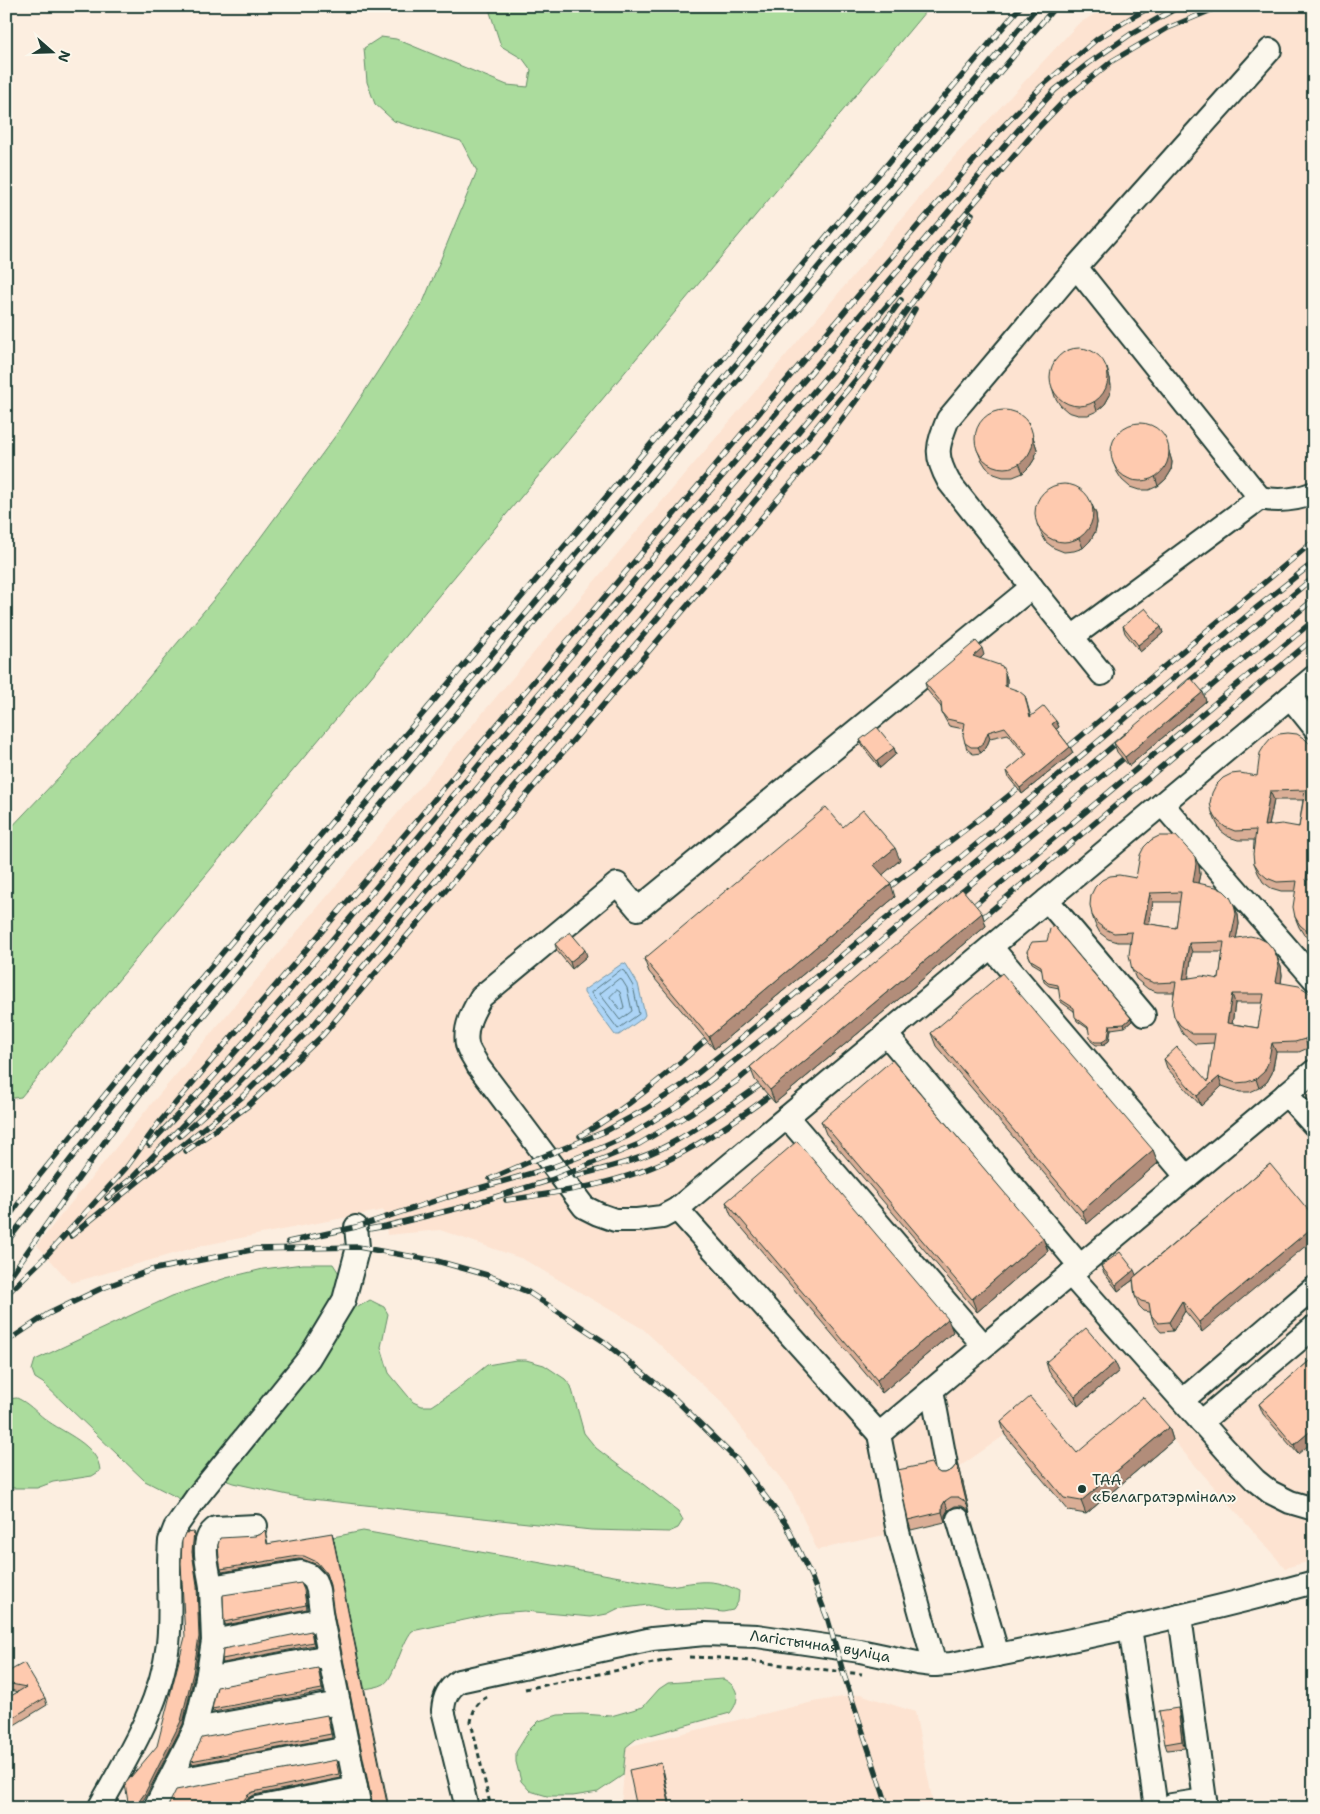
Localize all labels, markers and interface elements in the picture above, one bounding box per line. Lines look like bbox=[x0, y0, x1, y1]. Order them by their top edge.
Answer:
north arrow bbox=[28, 28, 78, 78]
text: N bbox=[54, 48, 75, 65]
place label: ТАА «Белагратэрмінал» bbox=[1092, 1470, 1236, 1507]
marker: ТАА «Белагратэрмінал» bbox=[1076, 1483, 1088, 1495]
street label: Лагістычная вуліца bbox=[749, 1626, 893, 1667]

